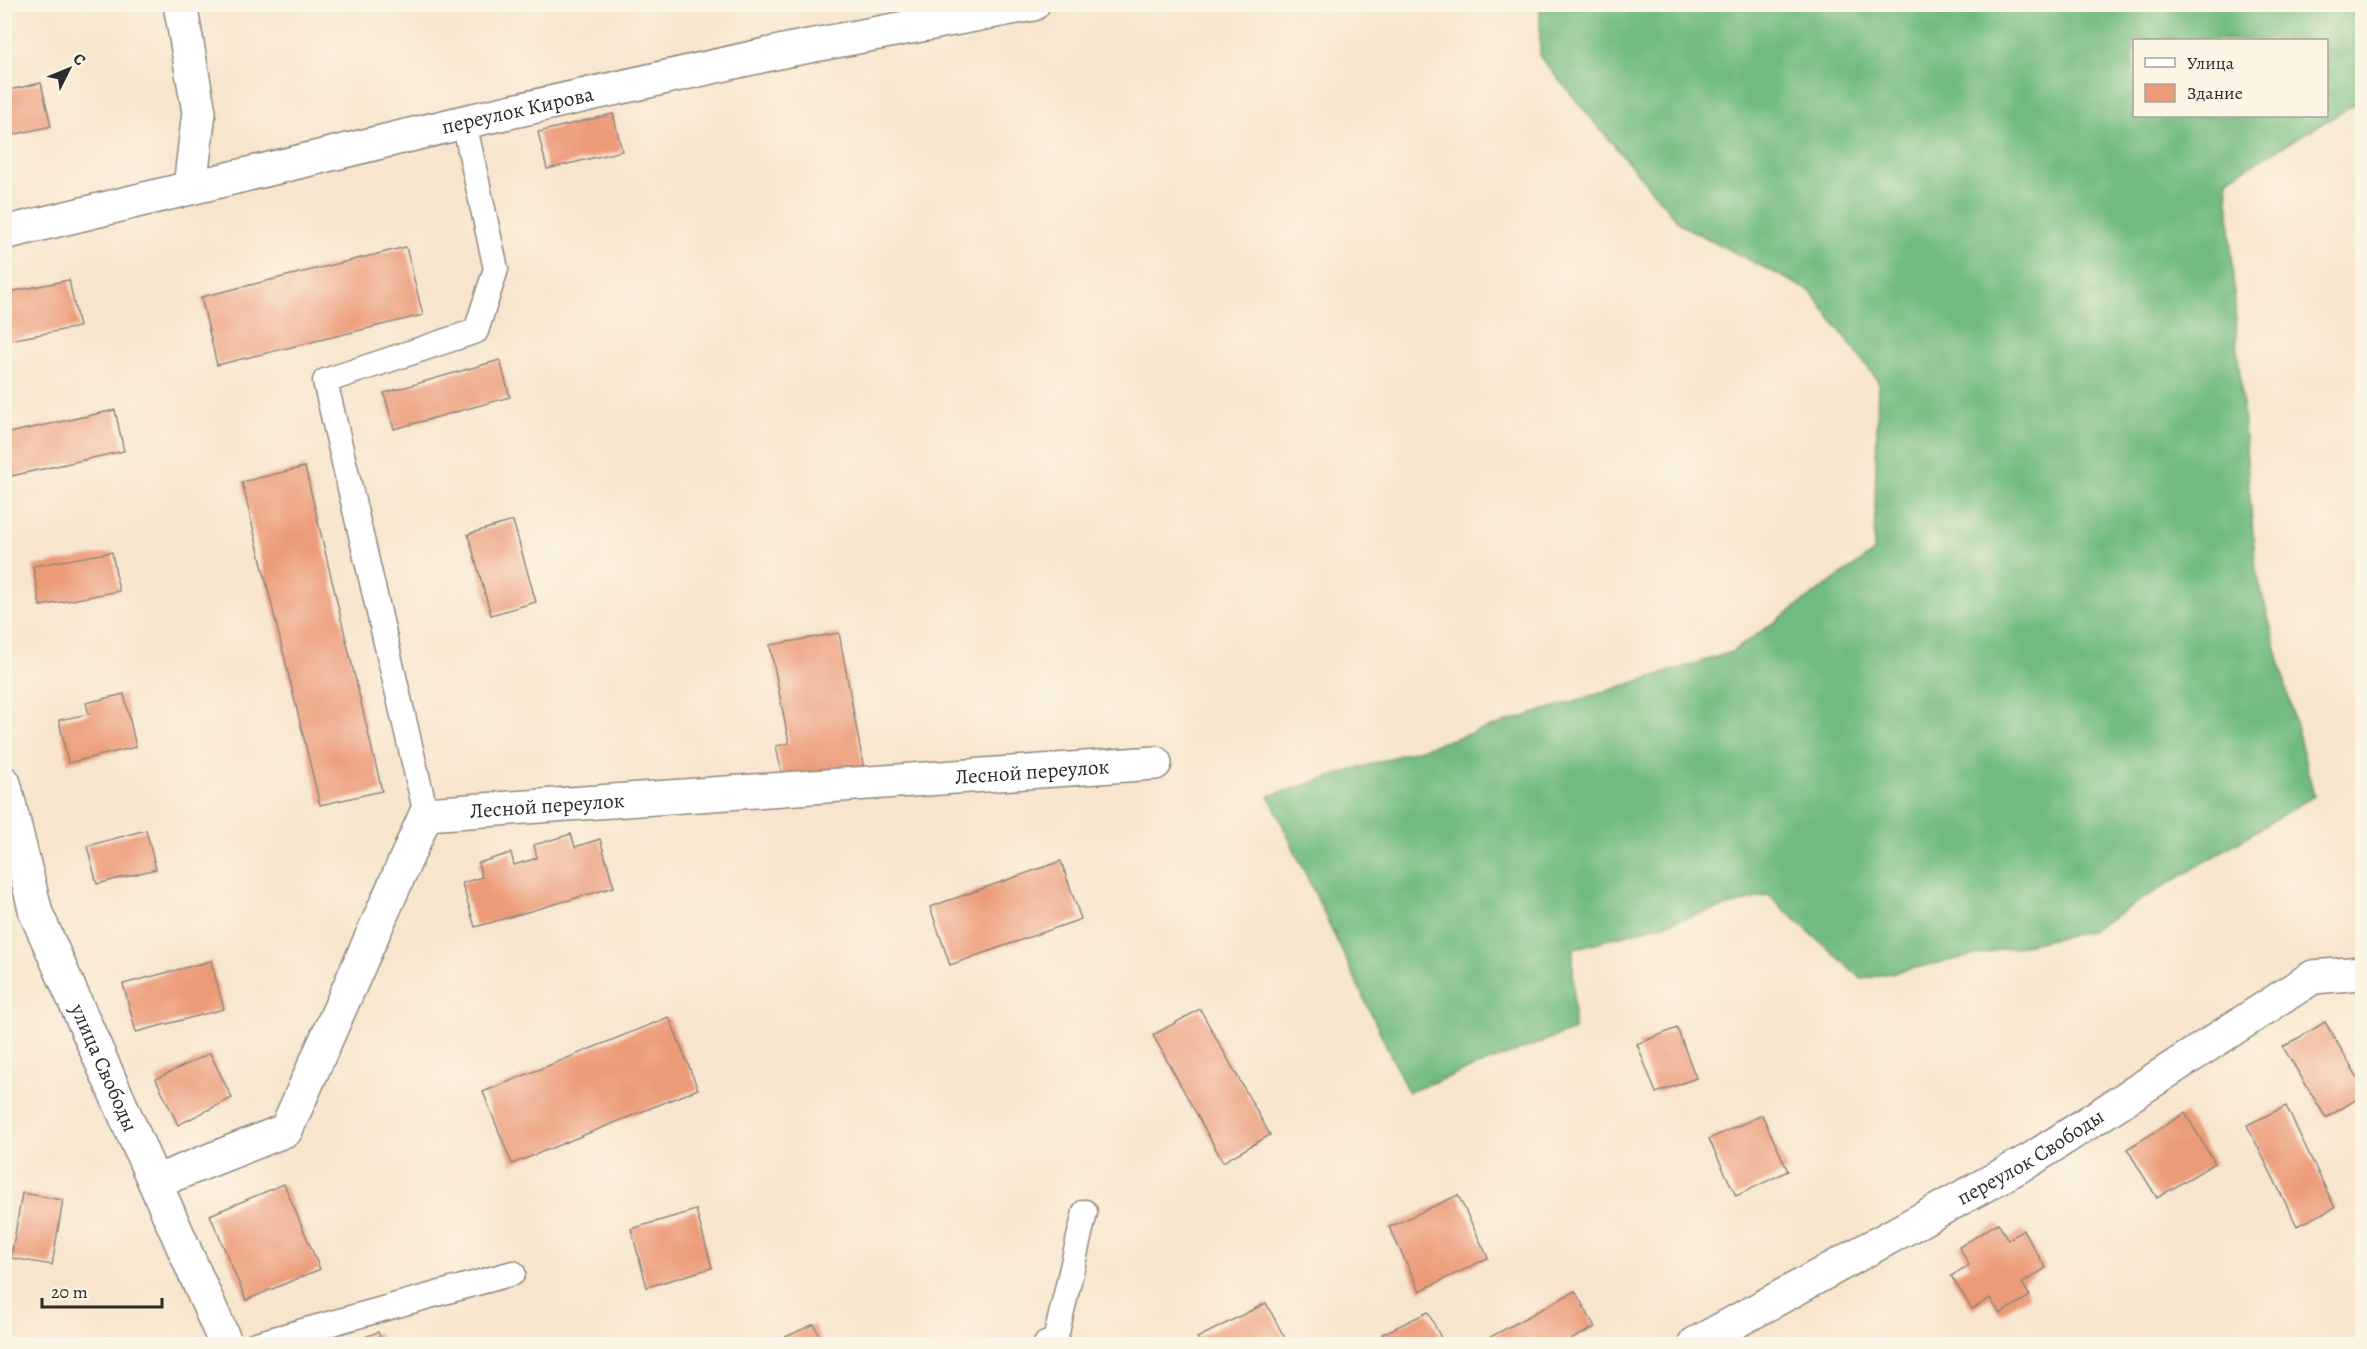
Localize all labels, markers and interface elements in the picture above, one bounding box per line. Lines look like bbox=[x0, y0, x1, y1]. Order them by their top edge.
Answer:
north arrow bbox=[39, 39, 99, 99]
legend bbox=[2133, 39, 2328, 117]
text: С bbox=[68, 48, 91, 71]
text: Улица bbox=[2187, 51, 2235, 75]
street label: переулок Кирова bbox=[439, 80, 596, 141]
text: Здание bbox=[2187, 81, 2243, 105]
street label: Лесной переулок bbox=[954, 752, 1110, 791]
street label: Лесной переулок bbox=[469, 786, 625, 825]
street label: улица Свободы bbox=[63, 998, 145, 1136]
street label: переулок Свободы bbox=[1952, 1102, 2109, 1212]
scale bar bbox=[42, 1271, 162, 1309]
text: 20 m bbox=[51, 1280, 88, 1304]

